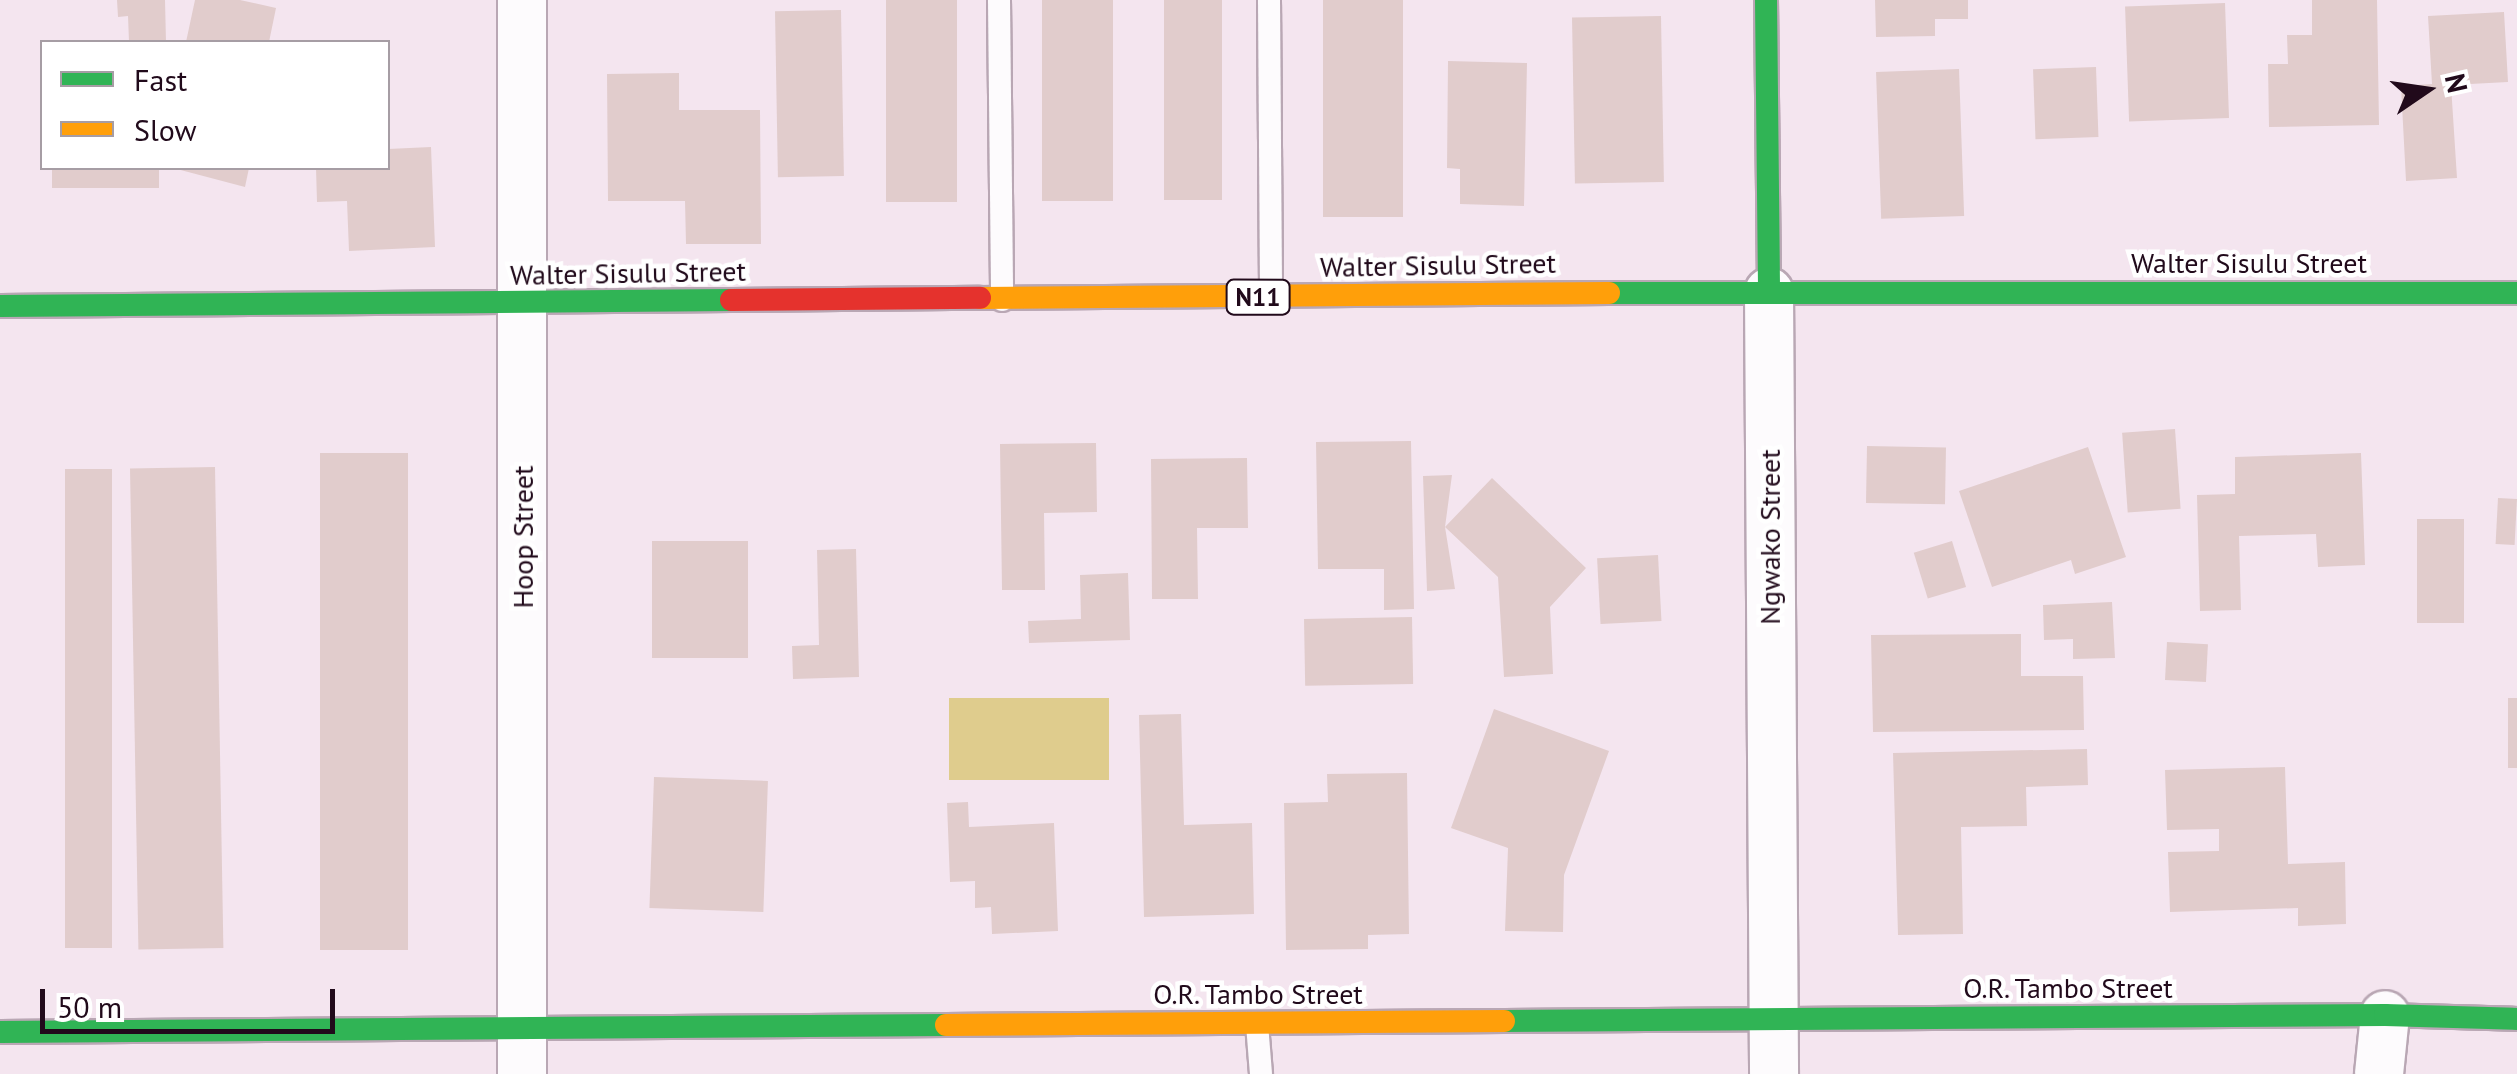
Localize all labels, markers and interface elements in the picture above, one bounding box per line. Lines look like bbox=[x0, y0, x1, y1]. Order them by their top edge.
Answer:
legend bbox=[40, 40, 390, 170]
north arrow bbox=[2377, 40, 2477, 140]
text: Fast bbox=[134, 60, 187, 99]
text: N bbox=[2437, 70, 2477, 96]
text: Slow bbox=[134, 110, 197, 149]
street label: Walter Sisulu Street bbox=[1320, 246, 1556, 284]
street label: Walter Sisulu Street bbox=[2131, 246, 2367, 280]
street label: Walter Sisulu Street bbox=[510, 254, 746, 292]
road number: N11 bbox=[1226, 277, 1290, 317]
street label: Ngwako Street bbox=[1753, 449, 1787, 625]
street label: Hoop Street bbox=[506, 466, 540, 608]
scale bar bbox=[45, 969, 340, 1031]
street label: O.R. Tambo Street bbox=[1962, 971, 2174, 1005]
street label: O.R. Tambo Street bbox=[1152, 977, 1364, 1011]
text: 50 m bbox=[57, 987, 122, 1026]

